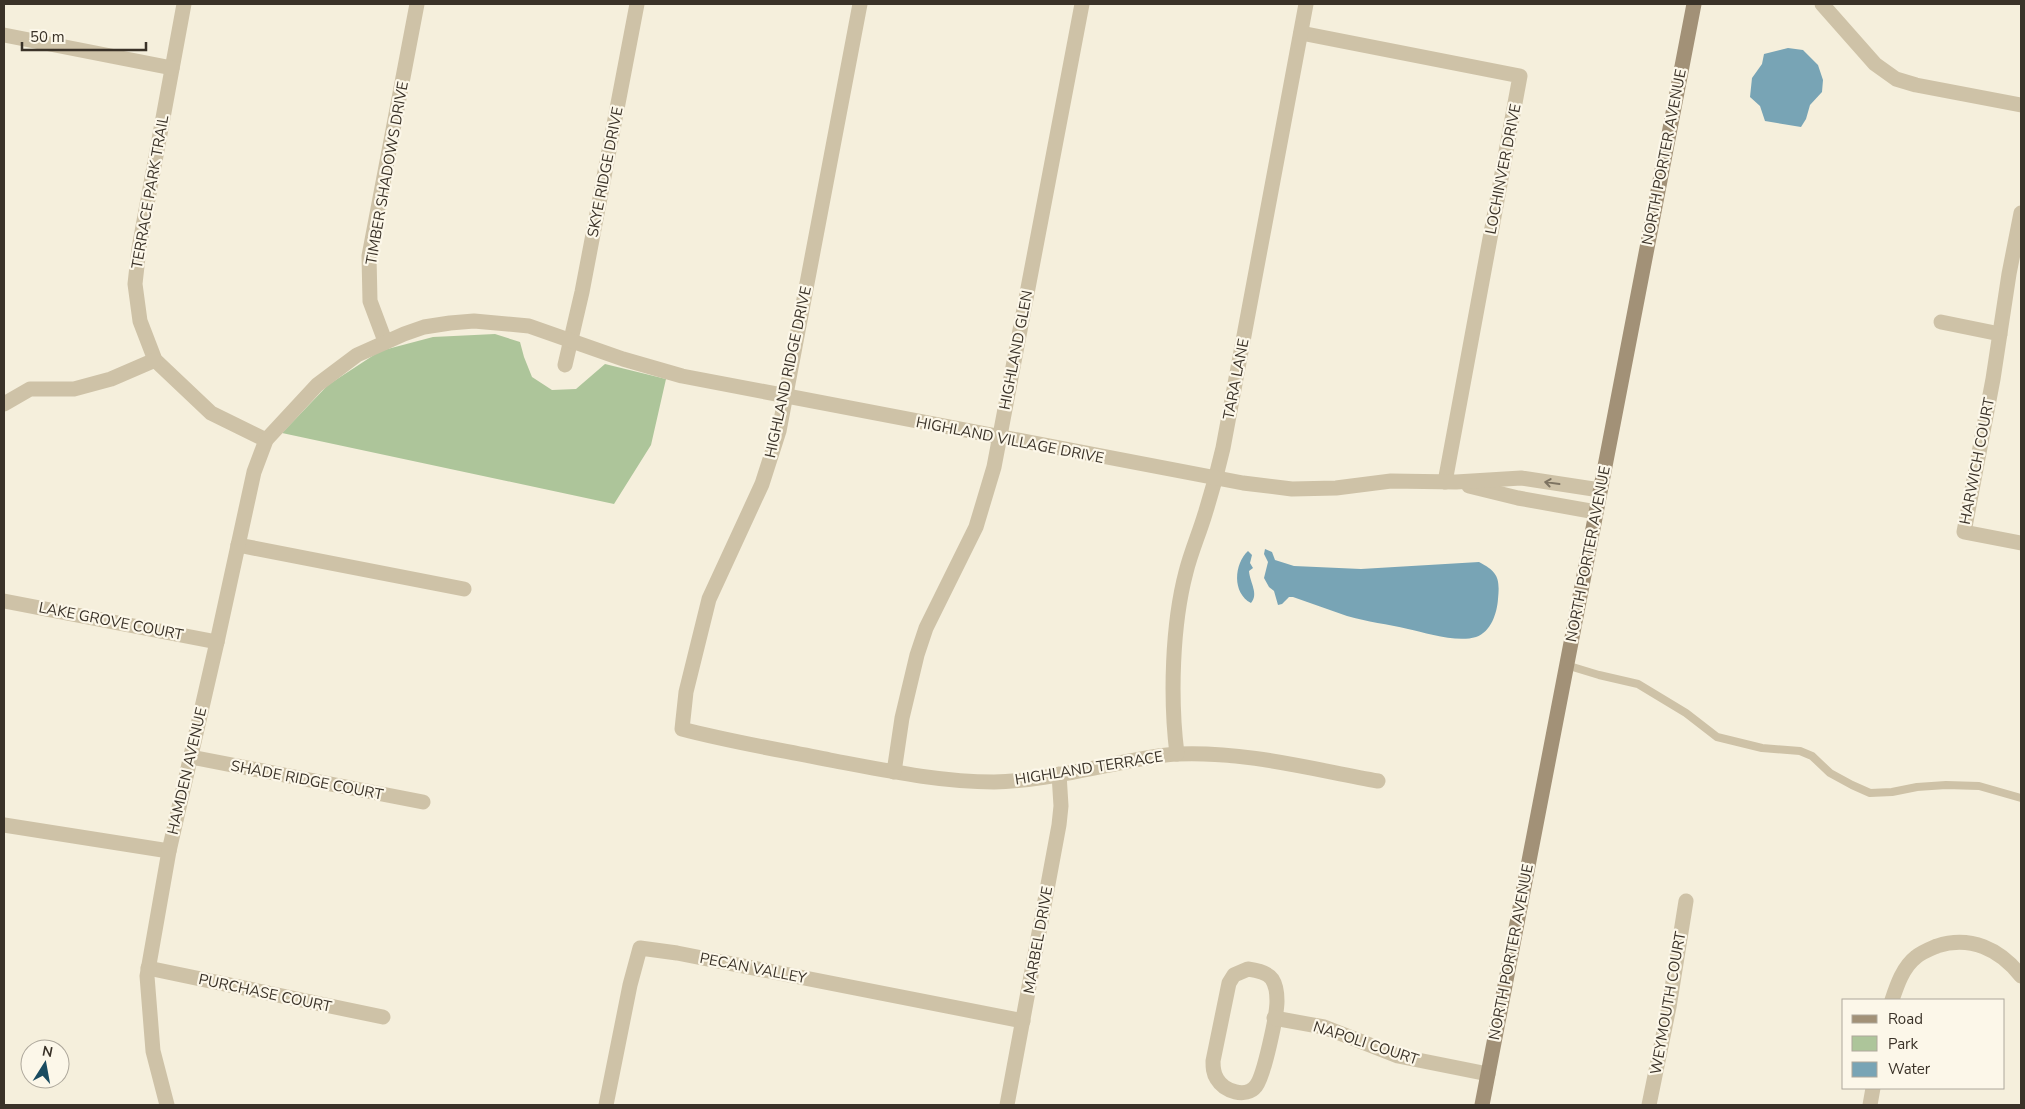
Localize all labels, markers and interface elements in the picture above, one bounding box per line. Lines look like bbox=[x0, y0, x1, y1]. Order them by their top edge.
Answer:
scale bar bbox=[22, 20, 146, 52]
text: 50 m bbox=[30, 27, 65, 47]
street label: NORTH PORTER AVENUE bbox=[1637, 67, 1691, 247]
street label: TIMBER SHADOWS DRIVE bbox=[361, 80, 413, 266]
street label: LOCHINVER DRIVE bbox=[1481, 102, 1525, 236]
street label: SKYE RIDGE DRIVE bbox=[583, 105, 627, 239]
street label: TERRACE PARK TRAIL bbox=[127, 114, 173, 270]
street label: HIGHLAND RIDGE DRIVE bbox=[760, 284, 816, 460]
street label: HIGHLAND GLEN bbox=[995, 289, 1037, 411]
street label: TARA LANE bbox=[1218, 337, 1254, 421]
street label: HARWICH COURT bbox=[1955, 396, 1999, 526]
street label: HIGHLAND VILLAGE DRIVE bbox=[914, 412, 1106, 468]
street label: NORTH PORTER AVENUE bbox=[1561, 464, 1615, 644]
one-way arrow bbox=[1544, 477, 1560, 487]
street label: LAKE GROVE COURT bbox=[37, 597, 185, 645]
street label: HAMDEN AVENUE bbox=[163, 705, 211, 837]
street label: HIGHLAND TERRACE bbox=[1014, 746, 1164, 790]
street label: SHADE RIDGE COURT bbox=[229, 755, 385, 805]
street label: NORTH PORTER AVENUE bbox=[1484, 862, 1538, 1042]
street label: MARBEL DRIVE bbox=[1019, 885, 1057, 995]
street label: WEYMOUTH COURT bbox=[1646, 930, 1690, 1076]
street label: PECAN VALLEY bbox=[698, 948, 809, 988]
street label: PURCHASE COURT bbox=[197, 969, 333, 1017]
legend bbox=[1842, 999, 2005, 1089]
text: Road bbox=[1888, 1009, 1923, 1029]
street label: NAPOLI COURT bbox=[1311, 1017, 1421, 1069]
text: Park bbox=[1888, 1034, 1918, 1054]
north arrow bbox=[20, 1039, 70, 1089]
text: N bbox=[40, 1041, 54, 1062]
text: Water bbox=[1888, 1059, 1931, 1079]

